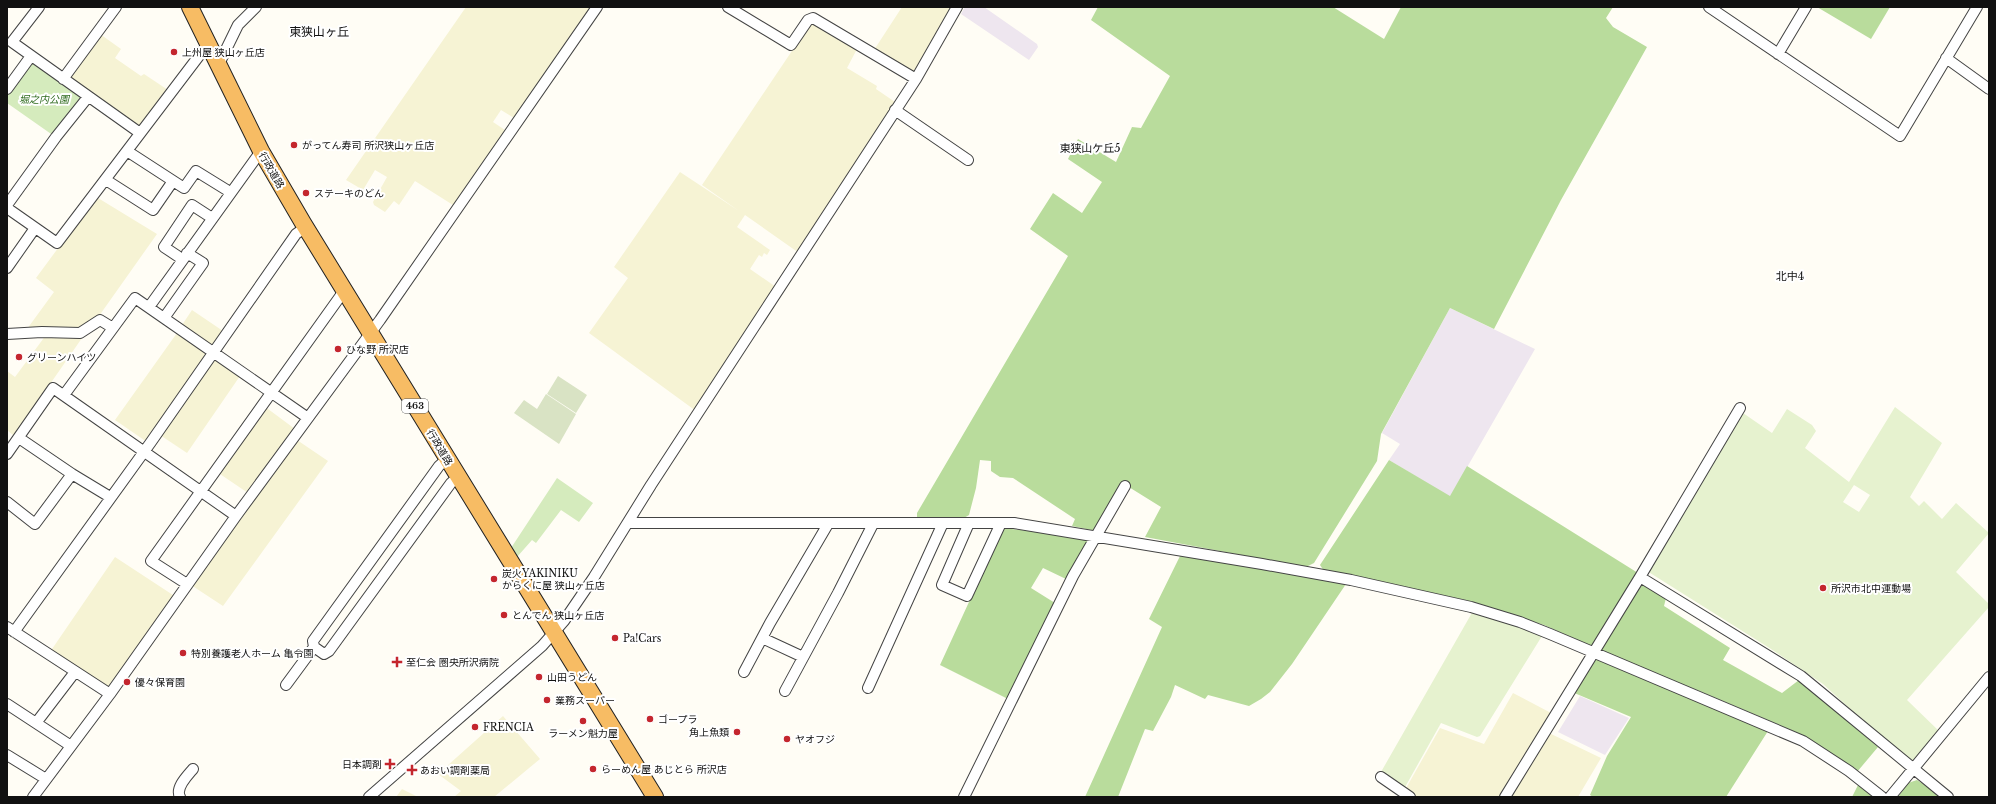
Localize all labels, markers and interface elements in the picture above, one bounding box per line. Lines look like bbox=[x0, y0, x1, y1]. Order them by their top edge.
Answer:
district label: 東狭山ヶ丘 bbox=[289, 24, 349, 39]
place label: 上州屋 狭山ヶ丘店 bbox=[182, 46, 265, 59]
marker: 上州屋 狭山ヶ丘店 bbox=[169, 47, 179, 57]
park label: 堀之内公園 bbox=[19, 93, 71, 106]
place label: がってん寿司 所沢狭山ヶ丘店 bbox=[302, 139, 434, 152]
marker: がってん寿司 所沢狭山ヶ丘店 bbox=[289, 140, 299, 150]
district label: 東狭山ケ丘5 bbox=[1059, 141, 1121, 155]
street label: 行政道路 bbox=[256, 150, 287, 191]
place label: ステーキのどん bbox=[314, 187, 384, 200]
marker: ステーキのどん bbox=[301, 188, 311, 198]
district label: 北中4 bbox=[1776, 269, 1804, 283]
place label: ひな野 所沢店 bbox=[346, 343, 409, 356]
marker: ひな野 所沢店 bbox=[333, 344, 343, 354]
place label: グリーンハイツ bbox=[27, 351, 96, 364]
marker: グリーンハイツ bbox=[14, 352, 24, 362]
road number: 463 bbox=[402, 399, 428, 413]
street label: 行政道路 bbox=[424, 427, 455, 468]
place label: 炭火YAKINIKU からくに屋 狭山ヶ丘店 bbox=[502, 567, 605, 592]
marker: 炭火YAKINIKU からくに屋 狭山ヶ丘店 bbox=[489, 574, 499, 584]
place label: 所沢市北中運動場 bbox=[1831, 582, 1911, 595]
marker: 所沢市北中運動場 bbox=[1818, 583, 1828, 593]
place label: とんでん 狭山ヶ丘店 bbox=[512, 609, 604, 622]
marker: とんでん 狭山ヶ丘店 bbox=[499, 610, 509, 620]
place label: Pa!Cars bbox=[623, 632, 662, 645]
marker: Pa!Cars bbox=[610, 633, 620, 643]
place label: 特別養護老人ホーム 亀令園 bbox=[191, 647, 314, 660]
marker: 特別養護老人ホーム 亀令園 bbox=[178, 648, 188, 658]
marker: 至仁会 圏央所沢病院 bbox=[391, 656, 403, 668]
place label: 至仁会 圏央所沢病院 bbox=[406, 656, 499, 669]
place label: 山田うどん bbox=[547, 671, 597, 684]
marker: 山田うどん bbox=[534, 672, 544, 682]
place label: 優々保育園 bbox=[134, 676, 185, 689]
marker: 優々保育園 bbox=[122, 677, 132, 687]
place label: 業務スーパー bbox=[555, 694, 615, 707]
marker: 業務スーパー bbox=[542, 695, 552, 705]
place label: ゴープラ bbox=[658, 713, 697, 726]
marker: ゴープラ bbox=[645, 714, 655, 724]
marker: ラーメン魁力屋 bbox=[578, 716, 588, 726]
place label: FRENCIA bbox=[483, 721, 534, 734]
marker: FRENCIA bbox=[470, 722, 480, 732]
place label: 角上魚類 bbox=[689, 726, 729, 739]
place label: ラーメン魁力屋 bbox=[548, 727, 618, 740]
marker: 角上魚類 bbox=[732, 727, 742, 737]
place label: ヤオフジ bbox=[795, 733, 835, 746]
marker: ヤオフジ bbox=[782, 734, 792, 744]
place label: 日本調剤 bbox=[342, 758, 382, 771]
marker: 日本調剤 bbox=[385, 759, 395, 769]
place label: らーめん屋 あじとら 所沢店 bbox=[601, 763, 727, 776]
place label: あおい調剤薬局 bbox=[420, 764, 490, 777]
marker: らーめん屋 あじとら 所沢店 bbox=[588, 764, 598, 774]
marker: あおい調剤薬局 bbox=[407, 765, 417, 775]

